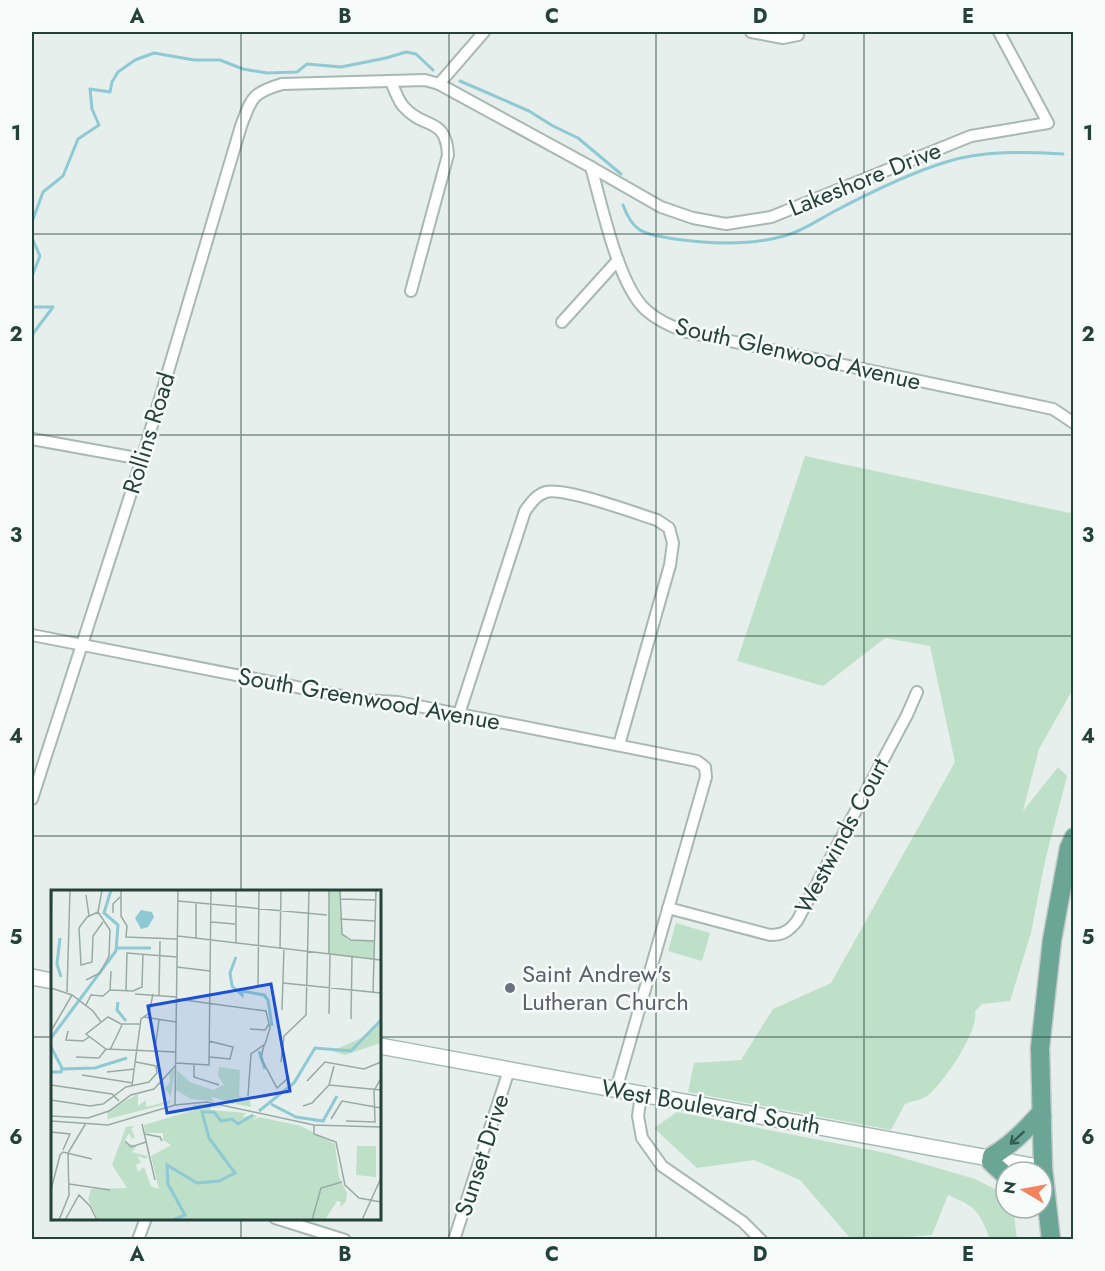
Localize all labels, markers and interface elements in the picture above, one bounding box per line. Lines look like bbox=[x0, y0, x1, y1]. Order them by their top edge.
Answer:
text: A bbox=[129, 2, 145, 31]
text: B bbox=[338, 2, 352, 31]
text: C bbox=[545, 2, 559, 31]
text: D bbox=[753, 2, 767, 31]
text: E bbox=[962, 2, 974, 31]
text: 1 bbox=[11, 119, 21, 148]
text: 1 bbox=[1083, 119, 1093, 148]
street label: Lakeshore Drive bbox=[784, 132, 946, 225]
street label: South Glenwood Avenue bbox=[672, 308, 924, 399]
text: 2 bbox=[9, 320, 23, 349]
text: 2 bbox=[1081, 320, 1095, 349]
street label: Rollins Road bbox=[114, 368, 184, 498]
text: 3 bbox=[10, 521, 22, 550]
text: 3 bbox=[1082, 521, 1094, 550]
street label: South Greenwood Avenue bbox=[235, 658, 503, 739]
text: 4 bbox=[9, 722, 23, 751]
text: 4 bbox=[1081, 722, 1095, 751]
street label: Westwinds Court bbox=[786, 752, 897, 920]
inset map bbox=[51, 890, 381, 1220]
text: 5 bbox=[10, 923, 23, 952]
text: 5 bbox=[1082, 923, 1095, 952]
place label: Saint Andrew's Lutheran Church bbox=[522, 956, 689, 1019]
marker: Saint Andrew's Lutheran Church bbox=[503, 981, 517, 995]
street label: West Boulevard South bbox=[599, 1070, 823, 1143]
street label: Sunset Drive bbox=[445, 1089, 518, 1221]
text: 6 bbox=[9, 1123, 23, 1152]
text: 6 bbox=[1081, 1123, 1095, 1152]
one-way arrow bbox=[1009, 1131, 1024, 1145]
north arrow bbox=[994, 1160, 1054, 1220]
text: N bbox=[997, 1179, 1022, 1196]
text: A bbox=[129, 1240, 145, 1269]
text: B bbox=[338, 1240, 352, 1269]
text: C bbox=[545, 1240, 559, 1269]
text: D bbox=[753, 1240, 767, 1269]
text: E bbox=[962, 1240, 974, 1269]

